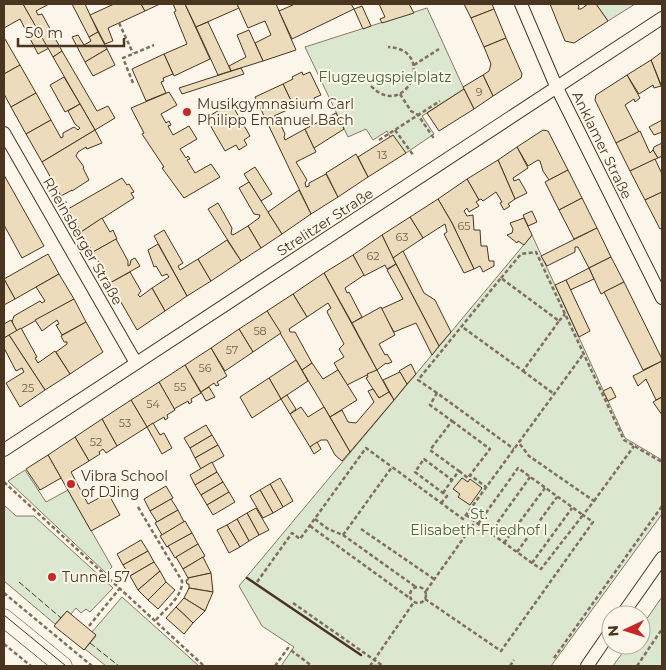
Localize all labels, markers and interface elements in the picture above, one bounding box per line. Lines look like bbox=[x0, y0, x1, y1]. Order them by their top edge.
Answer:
scale bar bbox=[18, 15, 124, 47]
text: 50 m bbox=[25, 23, 63, 42]
park label: Flugzeugspielplatz bbox=[319, 68, 451, 86]
house number: 9 bbox=[476, 85, 483, 99]
street label: Anklamer Straße bbox=[568, 88, 636, 202]
place label: Musikgymnasium Carl Philipp Emanuel Bach bbox=[197, 95, 354, 129]
marker: Musikgymnasium Carl Philipp Emanuel Bach bbox=[181, 106, 193, 118]
house number: 13 bbox=[377, 148, 387, 162]
street label: Rheinsberger Straße bbox=[39, 174, 127, 308]
street label: Strelitzer Straße bbox=[273, 184, 377, 260]
house number: 65 bbox=[458, 219, 470, 233]
house number: 63 bbox=[396, 230, 408, 244]
house number: 62 bbox=[367, 249, 379, 263]
house number: 58 bbox=[253, 324, 267, 338]
house number: 57 bbox=[226, 343, 238, 357]
house number: 56 bbox=[199, 361, 212, 375]
house number: 55 bbox=[174, 380, 186, 394]
house number: 25 bbox=[22, 381, 34, 395]
house number: 54 bbox=[146, 397, 160, 411]
house number: 53 bbox=[119, 416, 131, 430]
house number: 52 bbox=[90, 435, 102, 449]
place label: Vibra School of DJing bbox=[81, 467, 168, 501]
marker: Vibra School of DJing bbox=[65, 478, 77, 490]
park label: St. Elisabeth-Friedhof I bbox=[410, 505, 548, 539]
place label: Tunnel 57 bbox=[62, 568, 130, 586]
marker: Tunnel 57 bbox=[46, 571, 58, 583]
north arrow bbox=[601, 605, 651, 655]
text: N bbox=[604, 625, 622, 637]

